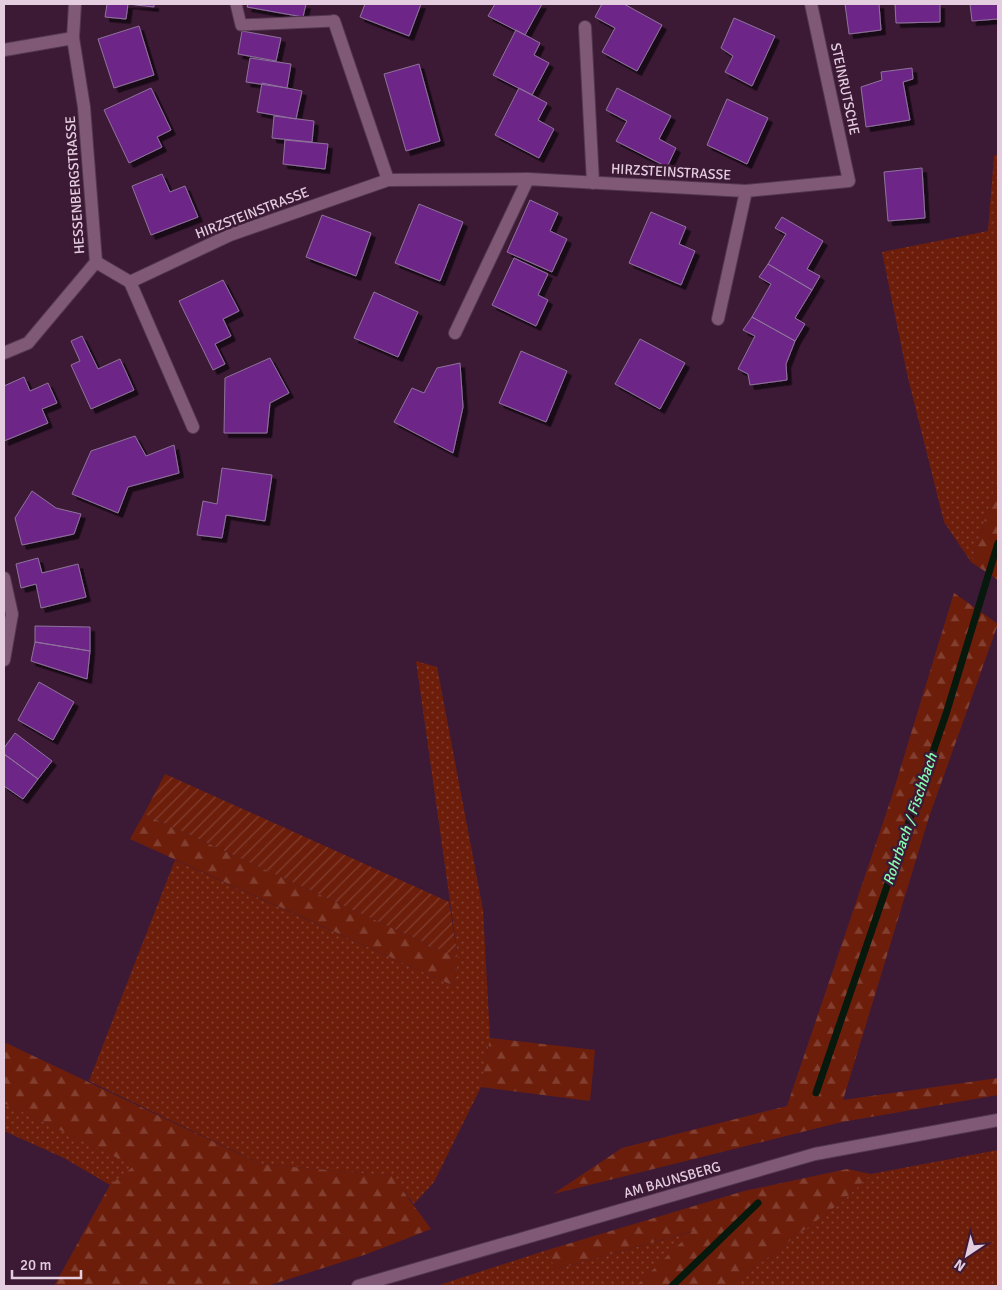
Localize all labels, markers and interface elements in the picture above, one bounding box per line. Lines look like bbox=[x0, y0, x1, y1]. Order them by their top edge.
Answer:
street label: STEINRUTSCHE bbox=[827, 41, 863, 137]
street label: HESSENBERGSTRASSE bbox=[62, 115, 88, 255]
street label: HIRZSTEINSTRASSE bbox=[610, 160, 732, 184]
street label: HIRZSTEINSTRASSE bbox=[193, 183, 311, 243]
water label: Rohrbach / Fischbach bbox=[879, 750, 941, 887]
street label: AM BAUNSBERG bbox=[622, 1158, 722, 1202]
north arrow bbox=[942, 1230, 992, 1280]
scale bar bbox=[12, 1248, 81, 1280]
text: N bbox=[951, 1255, 969, 1275]
text: 20 m bbox=[20, 1256, 51, 1274]

